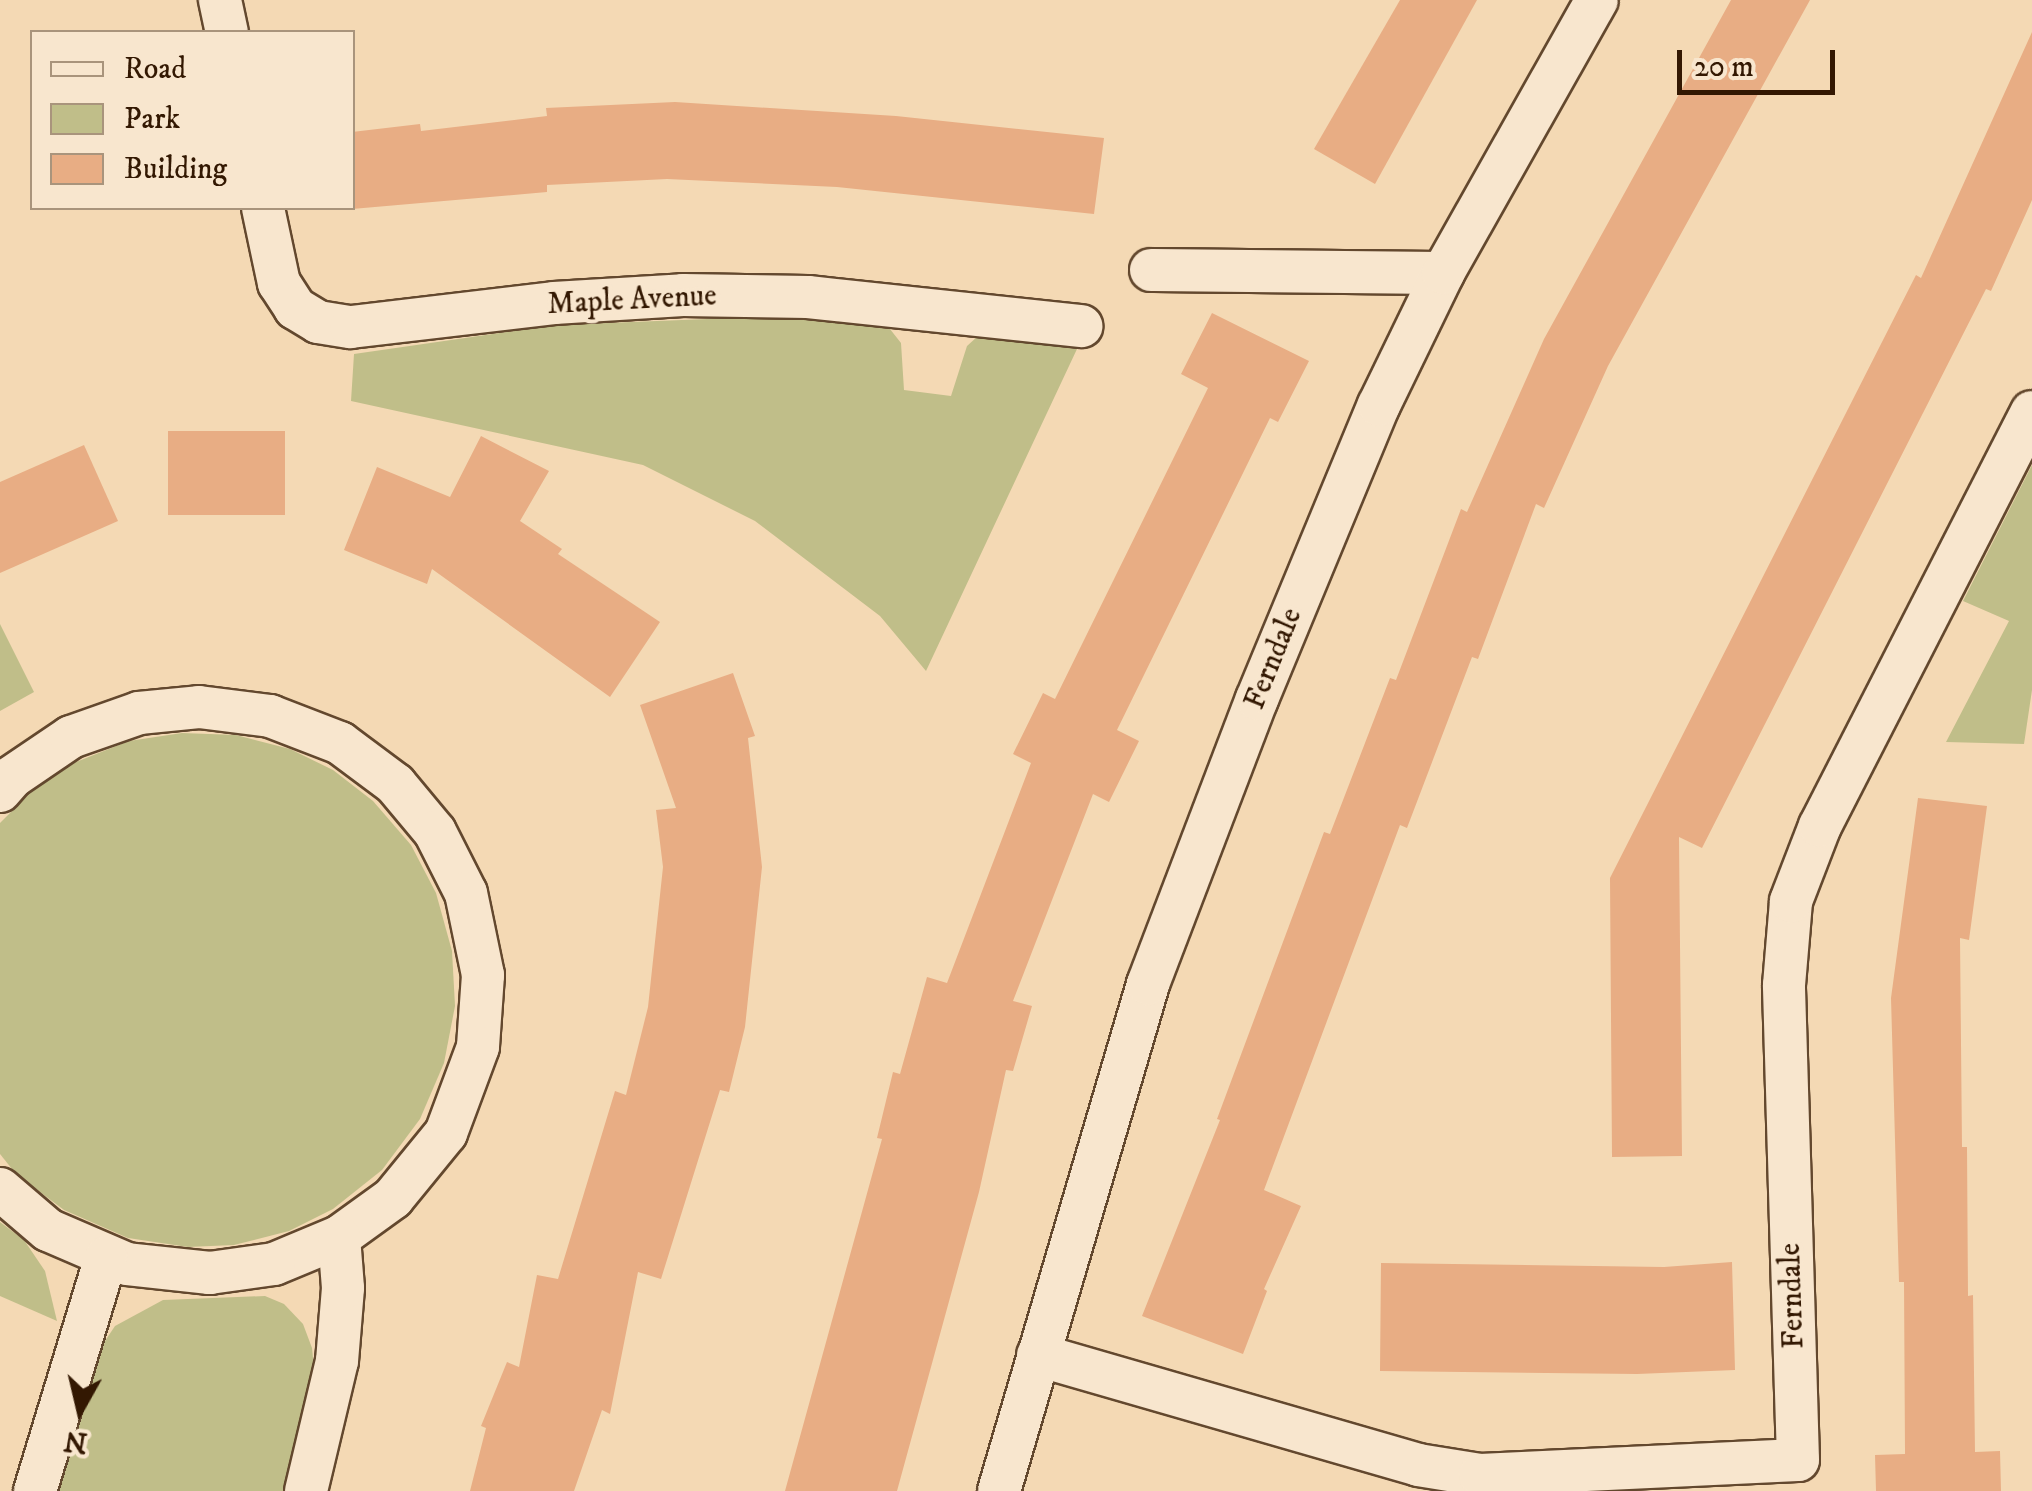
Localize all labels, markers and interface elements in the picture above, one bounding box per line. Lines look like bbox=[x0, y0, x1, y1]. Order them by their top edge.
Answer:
legend bbox=[30, 30, 355, 210]
scale bar bbox=[1682, 30, 1840, 92]
text: 20 m bbox=[1694, 49, 1754, 86]
text: Road bbox=[124, 51, 186, 88]
text: Park bbox=[124, 101, 180, 138]
text: Building bbox=[124, 151, 227, 188]
street label: Maple Avenue bbox=[547, 279, 717, 323]
street label: Ferndale bbox=[1237, 603, 1311, 715]
street label: Ferndale bbox=[1773, 1242, 1813, 1350]
north arrow bbox=[30, 1361, 130, 1461]
text: N bbox=[62, 1422, 90, 1460]

